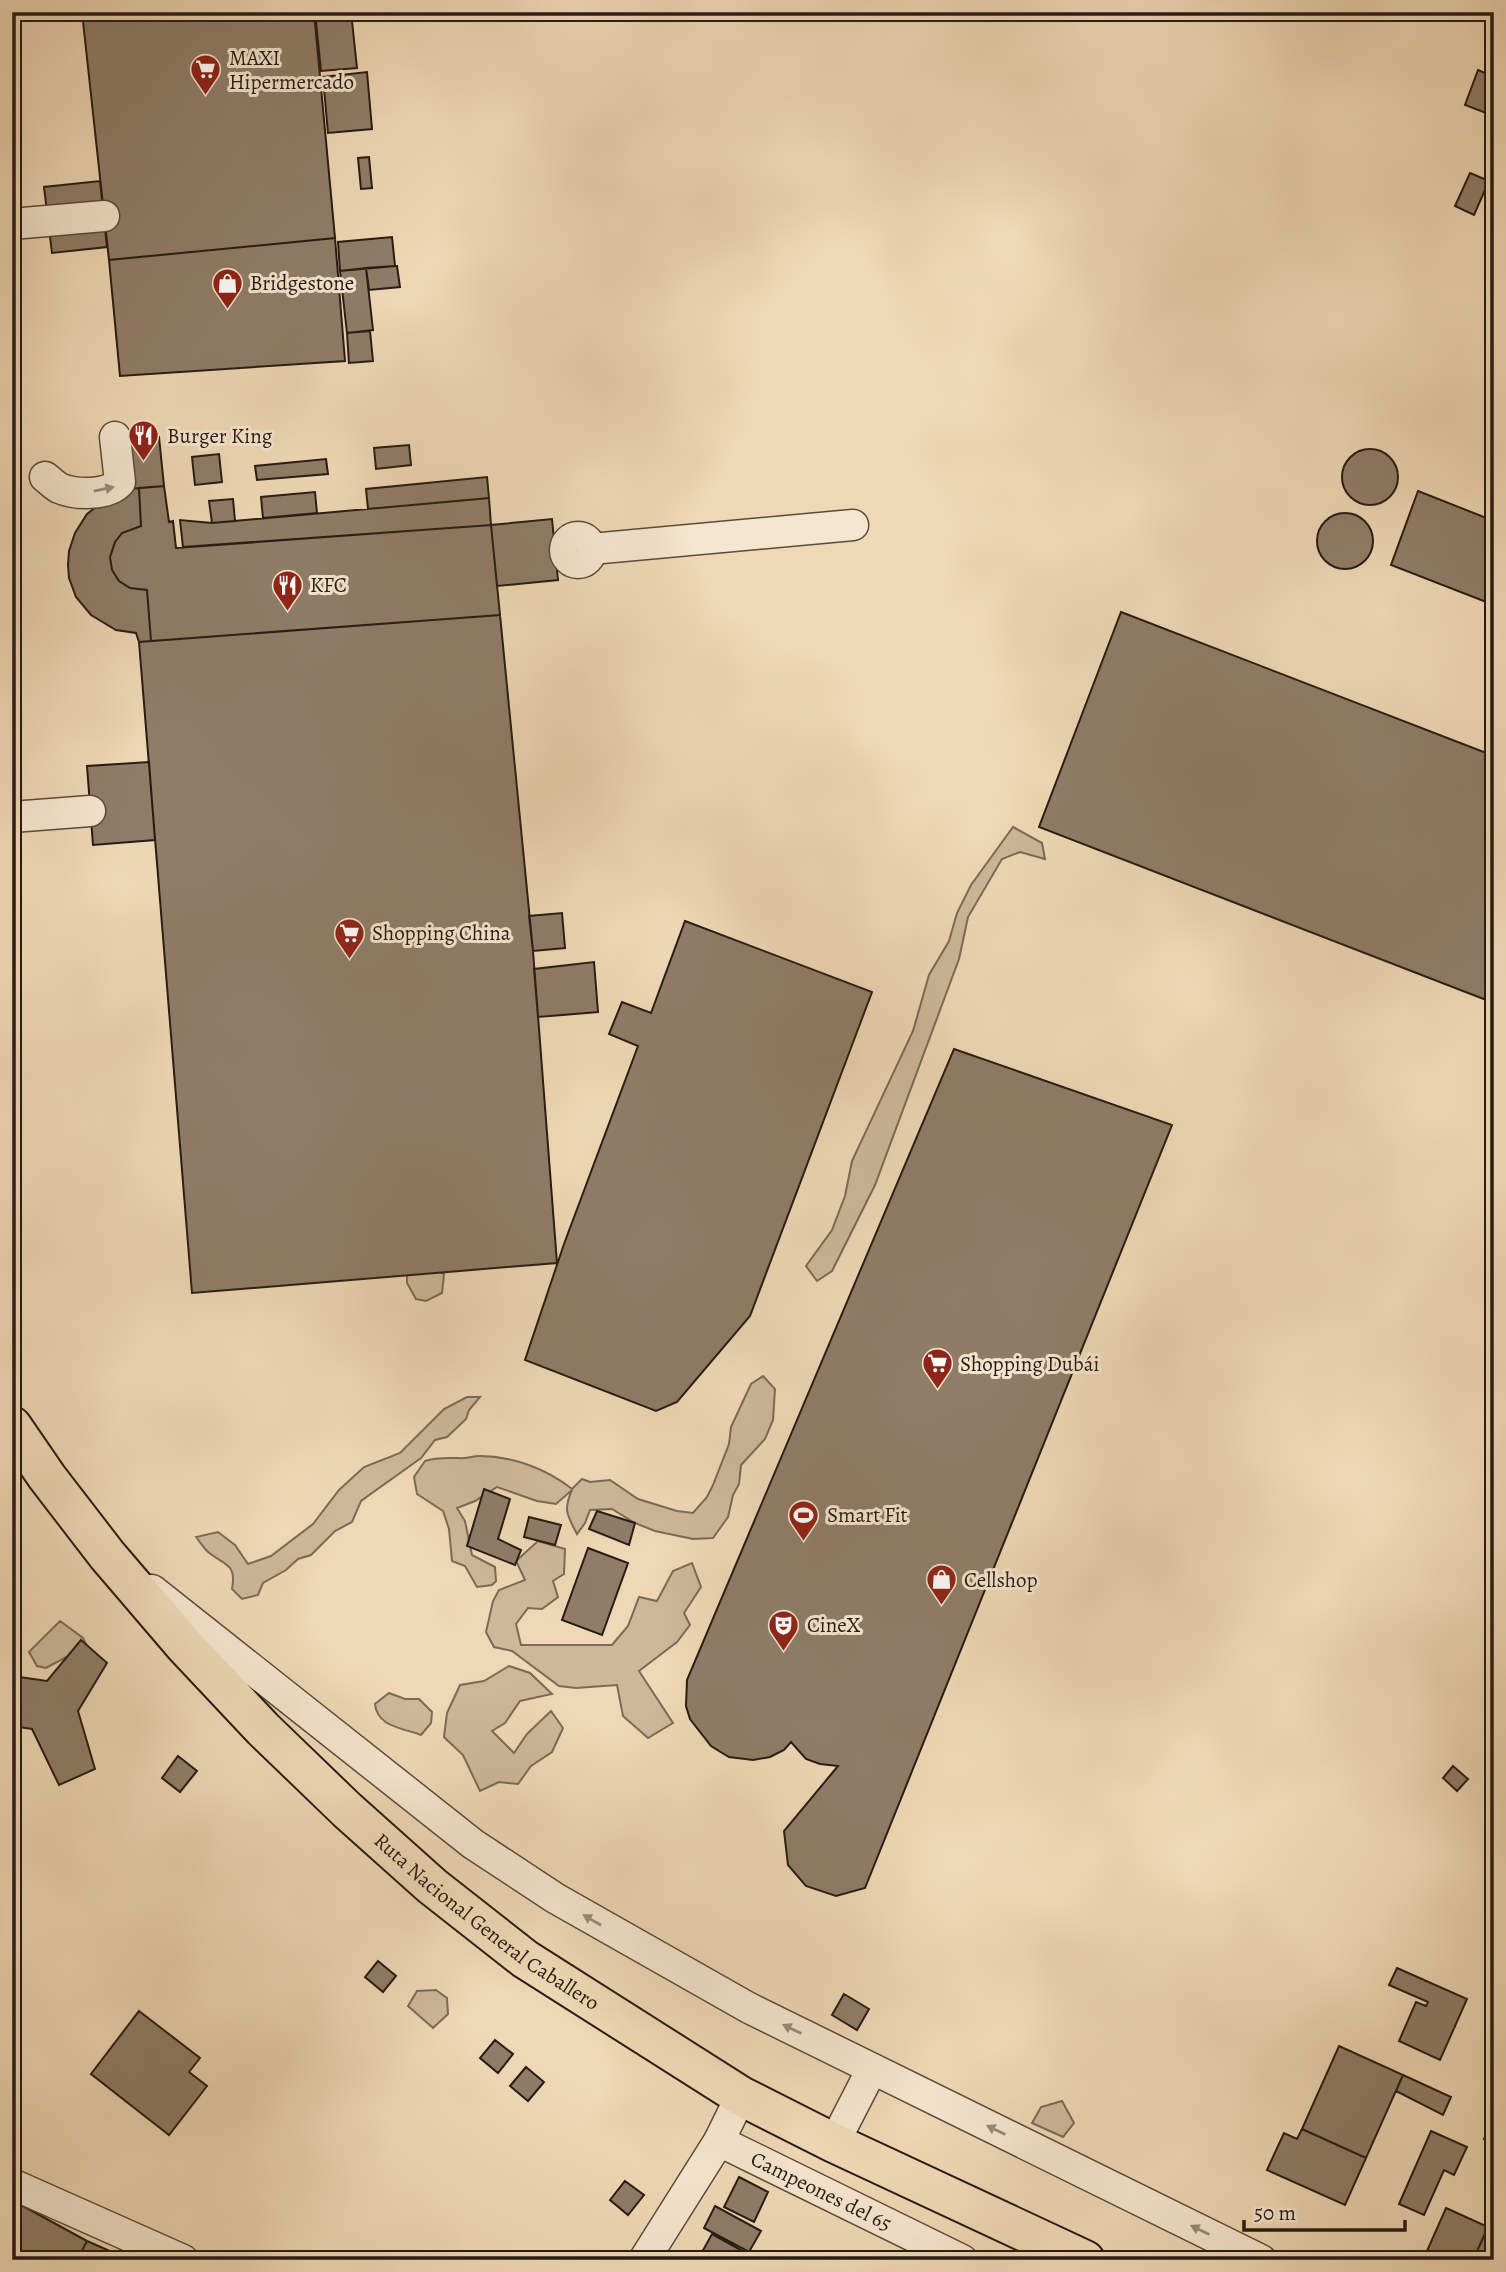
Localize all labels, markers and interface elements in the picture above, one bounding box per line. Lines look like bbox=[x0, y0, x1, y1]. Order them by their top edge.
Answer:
place label: MAXI Hipermercado bbox=[229, 44, 354, 96]
supermarket icon: MAXI Hipermercado bbox=[189, 53, 223, 97]
shop icon: Bridgestone bbox=[210, 266, 244, 310]
place label: Bridgestone bbox=[250, 269, 354, 297]
restaurant icon: Burger King bbox=[127, 419, 161, 463]
place label: Burger King bbox=[167, 422, 273, 450]
one-way arrow bbox=[93, 484, 115, 495]
restaurant icon: KFC bbox=[270, 568, 304, 612]
place label: KFC bbox=[310, 571, 347, 599]
supermarket icon: Shopping China bbox=[332, 916, 366, 960]
place label: Shopping China bbox=[372, 919, 511, 947]
supermarket icon: Shopping Dubái bbox=[920, 1347, 954, 1391]
place label: Shopping Dubái bbox=[960, 1350, 1099, 1378]
sports icon: Smart Fit bbox=[787, 1498, 821, 1542]
place label: Smart Fit bbox=[827, 1501, 908, 1529]
shop icon: Cellshop bbox=[924, 1563, 958, 1607]
place label: Cellshop bbox=[964, 1566, 1038, 1594]
theatre icon: CineX bbox=[767, 1608, 801, 1652]
place label: CineX bbox=[807, 1611, 861, 1639]
street label: Ruta Nacional General Caballero bbox=[368, 1827, 605, 2017]
one-way arrow bbox=[583, 1913, 602, 1926]
one-way arrow bbox=[782, 2024, 802, 2035]
one-way arrow bbox=[986, 2124, 1006, 2135]
street label: Campeones del 65 bbox=[746, 2145, 897, 2238]
scale bar bbox=[1244, 2188, 1404, 2232]
text: 50 m bbox=[1254, 2199, 1296, 2227]
one-way arrow bbox=[1190, 2224, 1210, 2235]

